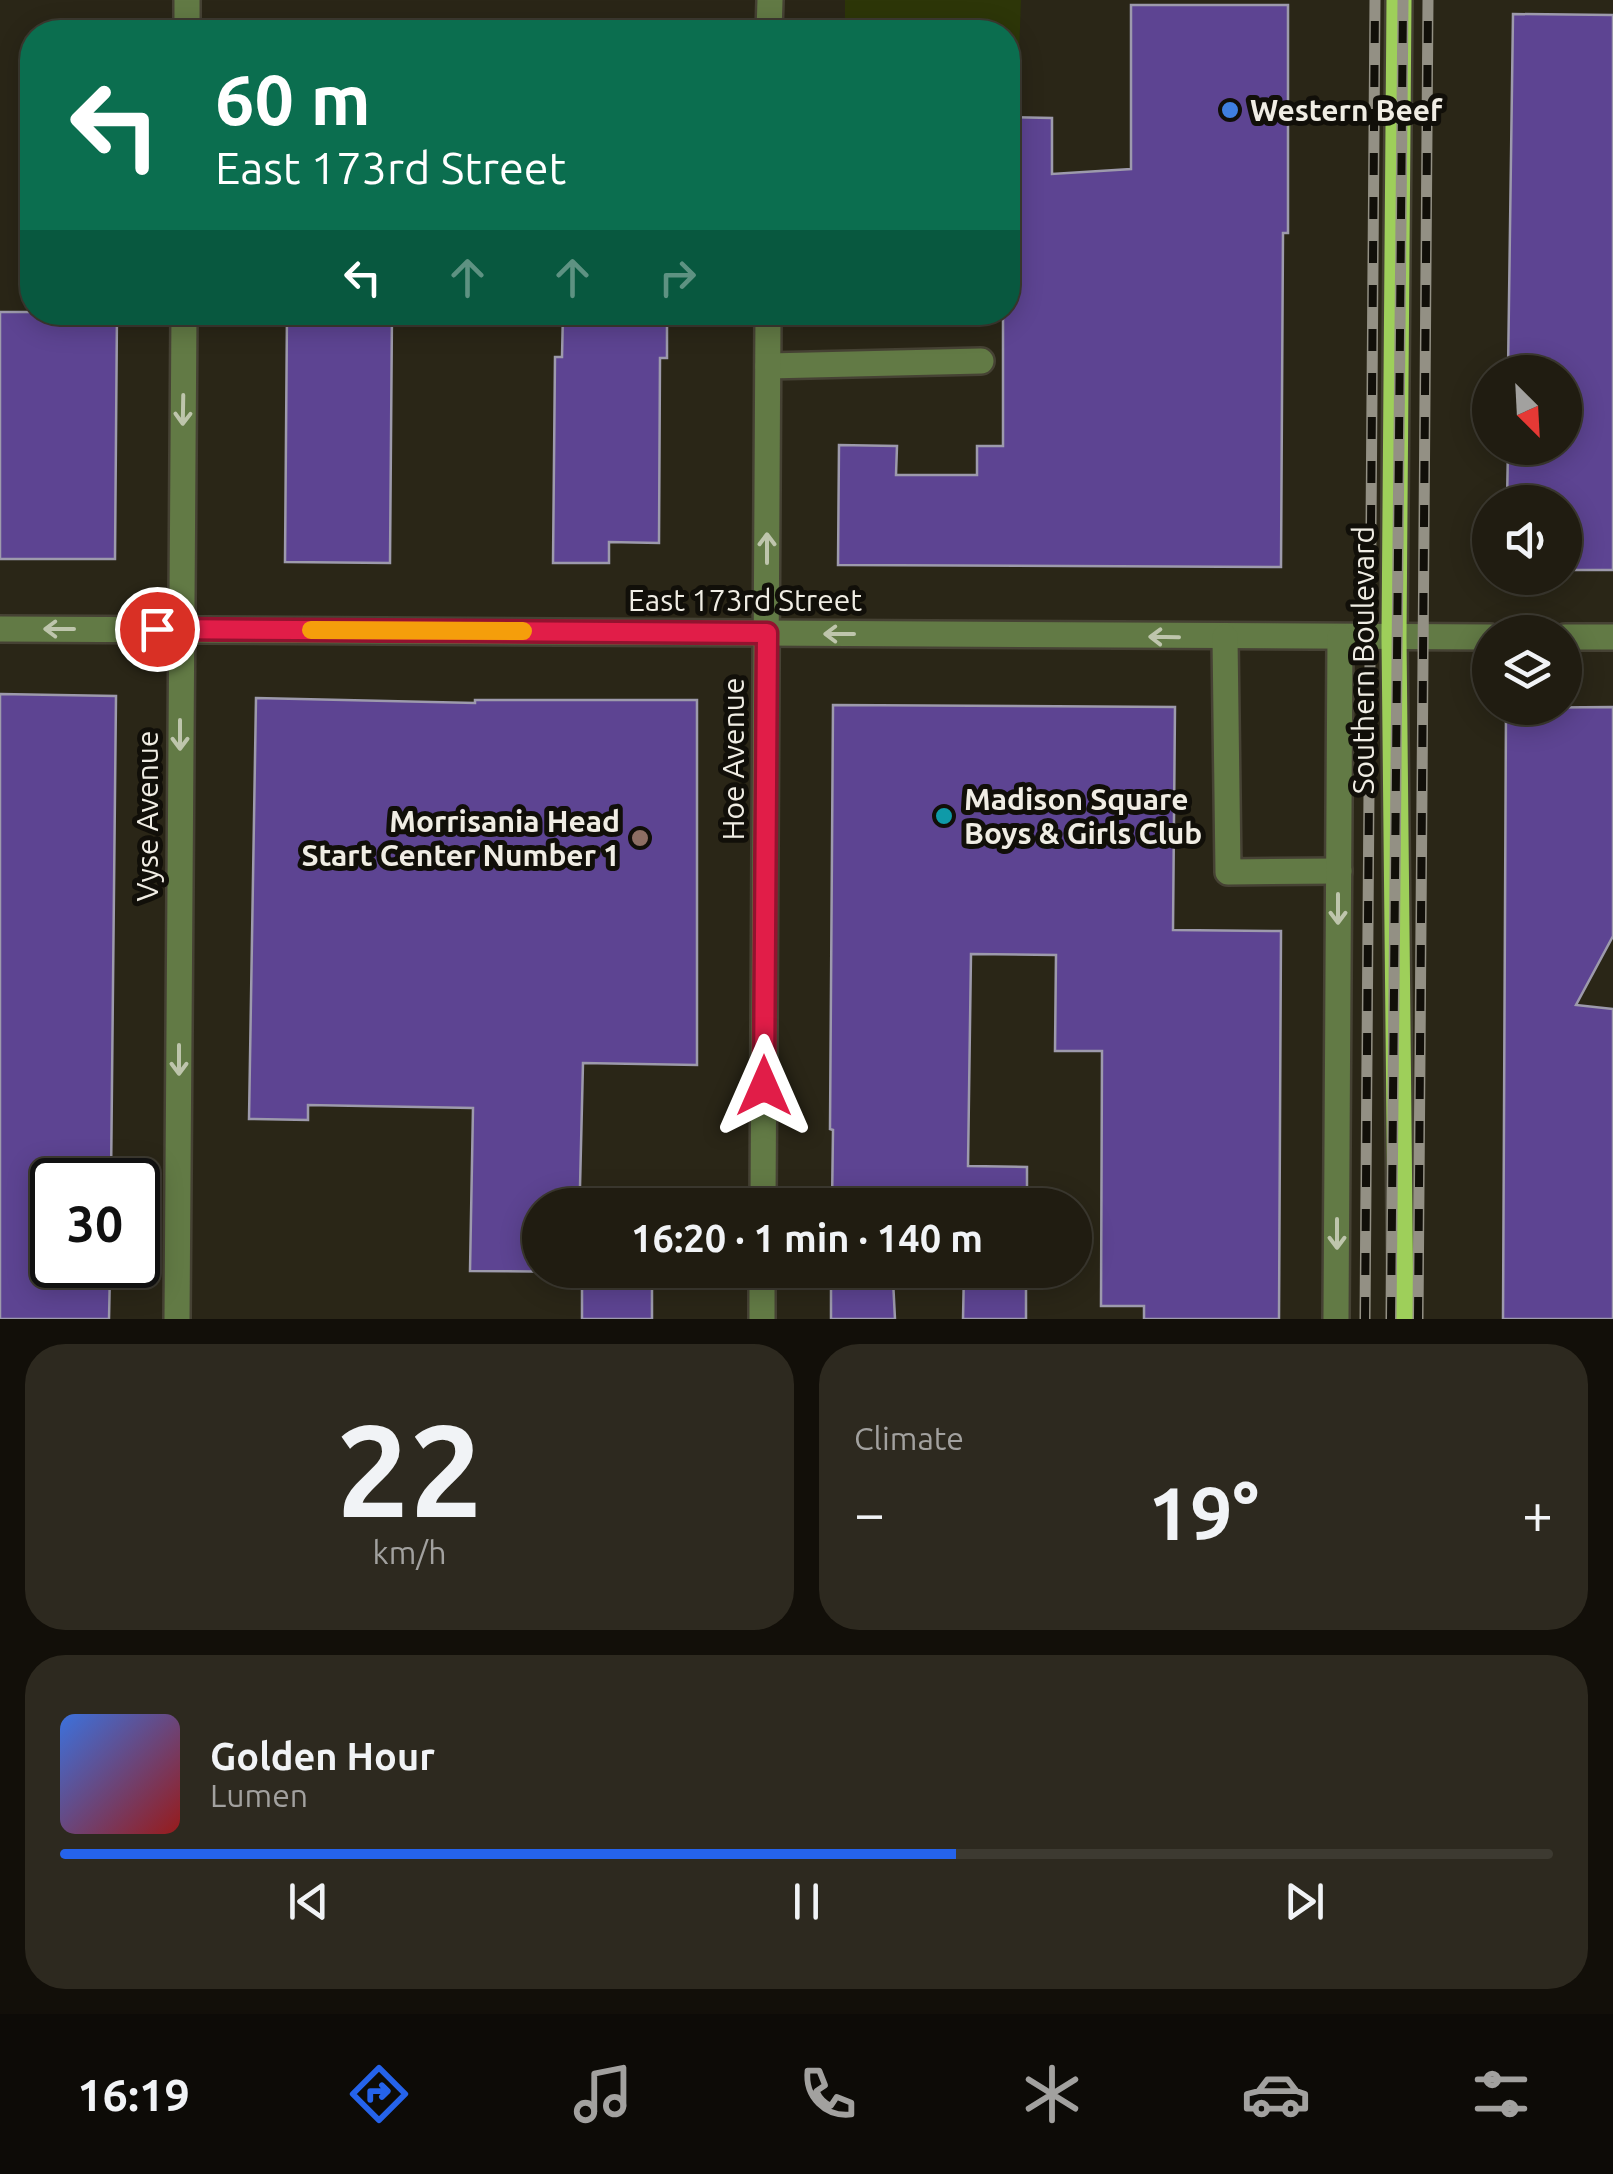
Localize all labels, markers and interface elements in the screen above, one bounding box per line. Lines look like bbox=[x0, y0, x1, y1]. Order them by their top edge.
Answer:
icon: left bbox=[50, 60, 180, 190]
text: 60 m bbox=[215, 60, 371, 138]
place label: Western Beef bbox=[1250, 93, 1443, 127]
marker: Western Beef bbox=[1219, 99, 1241, 121]
text: East 173rd Street bbox=[215, 142, 566, 193]
icon: left bbox=[335, 250, 390, 305]
icon: ahead bbox=[440, 250, 495, 305]
icon: ahead bbox=[545, 250, 600, 305]
icon: right bbox=[650, 250, 705, 305]
north arrow bbox=[1472, 355, 1582, 465]
map controls bbox=[1472, 355, 1582, 725]
one-way arrow bbox=[174, 393, 193, 425]
button: sound bbox=[1472, 485, 1582, 595]
street label: Southern Boulevard bbox=[1346, 526, 1380, 794]
one-way arrow bbox=[758, 532, 776, 564]
street label: East 173rd Street bbox=[628, 583, 862, 617]
pin bbox=[115, 587, 200, 672]
icon: arrive bbox=[130, 602, 185, 657]
button: layers bbox=[1472, 615, 1582, 725]
one-way arrow bbox=[43, 620, 76, 638]
one-way arrow bbox=[823, 624, 855, 643]
one-way arrow bbox=[1148, 628, 1180, 646]
street label: Hoe Avenue bbox=[716, 678, 750, 840]
one-way arrow bbox=[170, 718, 190, 750]
street label: Vyse Avenue bbox=[130, 730, 164, 902]
place label: Madison Square Boys & Girls Club bbox=[964, 782, 1202, 850]
place label: Morrisania Head Start Center Number 1 bbox=[302, 804, 620, 872]
marker: Madison Square Boys & Girls Club bbox=[933, 805, 955, 827]
marker: Morrisania Head Start Center Number 1 bbox=[629, 827, 651, 849]
one-way arrow bbox=[1329, 893, 1348, 925]
position arrow bbox=[712, 1034, 816, 1138]
one-way arrow bbox=[170, 1042, 188, 1075]
speed limit sign: 30 bbox=[30, 1158, 160, 1288]
text: 16:20 · 1 min · 140 m bbox=[631, 1217, 983, 1259]
one-way arrow bbox=[1328, 1218, 1346, 1250]
text: 22 bbox=[336, 1396, 483, 1542]
text: Climate bbox=[854, 1420, 964, 1456]
text: 19° bbox=[1148, 1470, 1259, 1554]
text: − bbox=[854, 1482, 885, 1543]
text: + bbox=[1522, 1482, 1553, 1543]
text: km/h bbox=[373, 1534, 446, 1570]
text: Golden Hour bbox=[210, 1735, 435, 1777]
text: Lumen bbox=[210, 1777, 308, 1813]
icon: previous bbox=[281, 1874, 336, 1929]
icon: pause bbox=[779, 1874, 834, 1929]
icon: next bbox=[1277, 1874, 1332, 1929]
icon: directions bbox=[344, 2059, 414, 2129]
icon: music bbox=[568, 2059, 638, 2129]
icon: phone bbox=[793, 2059, 863, 2129]
icon: climate bbox=[1017, 2059, 1087, 2129]
icon: car bbox=[1241, 2059, 1311, 2129]
icon: filters bbox=[1466, 2059, 1536, 2129]
text: 16:19 bbox=[77, 2069, 190, 2120]

